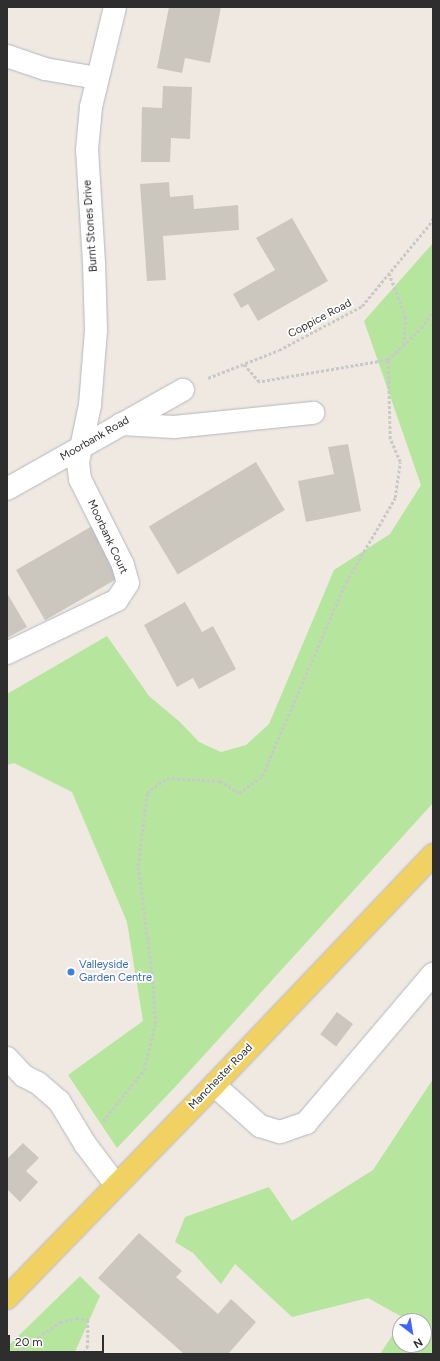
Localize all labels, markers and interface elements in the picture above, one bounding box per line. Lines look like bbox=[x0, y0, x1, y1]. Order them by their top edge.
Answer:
street label: Burnt Stones Drive bbox=[81, 180, 101, 272]
street label: Coppice Road bbox=[286, 297, 354, 341]
street label: Moorbank Road bbox=[58, 414, 132, 464]
street label: Moorbank Court bbox=[84, 498, 130, 576]
place label: Valleyside Garden Centre bbox=[79, 959, 152, 985]
marker: Valleyside Garden Centre bbox=[66, 967, 76, 977]
street label: Manchester Road bbox=[186, 1041, 256, 1113]
north arrow bbox=[392, 1313, 432, 1353]
scale bar bbox=[10, 1327, 106, 1353]
text: 20 m bbox=[15, 1335, 43, 1349]
text: N bbox=[411, 1335, 425, 1351]

